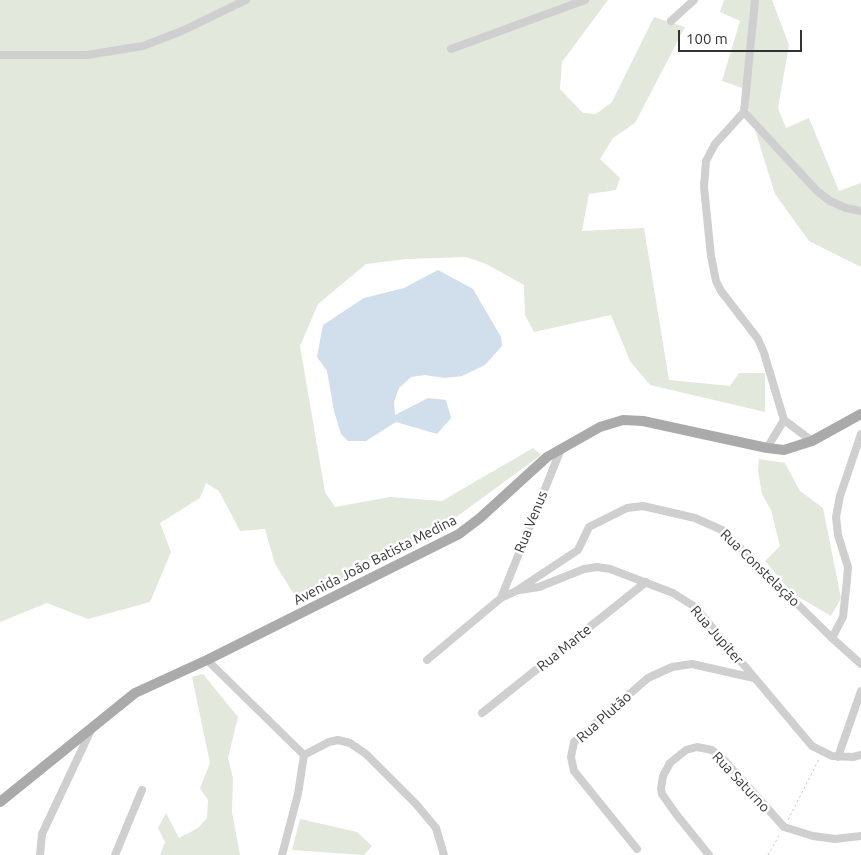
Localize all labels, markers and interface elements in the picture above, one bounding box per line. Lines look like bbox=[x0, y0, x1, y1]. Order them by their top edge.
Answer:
scale bar bbox=[681, 20, 805, 52]
text: 100 m bbox=[686, 30, 728, 47]
street label: Rua Venus bbox=[511, 489, 551, 555]
street label: Avenida João Batista Medina bbox=[291, 511, 459, 609]
street label: Rua Constelação bbox=[717, 526, 803, 610]
street label: Rua Jupiter bbox=[687, 602, 747, 668]
street label: Rua Marte bbox=[533, 621, 595, 675]
street label: Rua Plutão bbox=[573, 688, 635, 746]
street label: Rua Saturno bbox=[709, 748, 773, 816]

